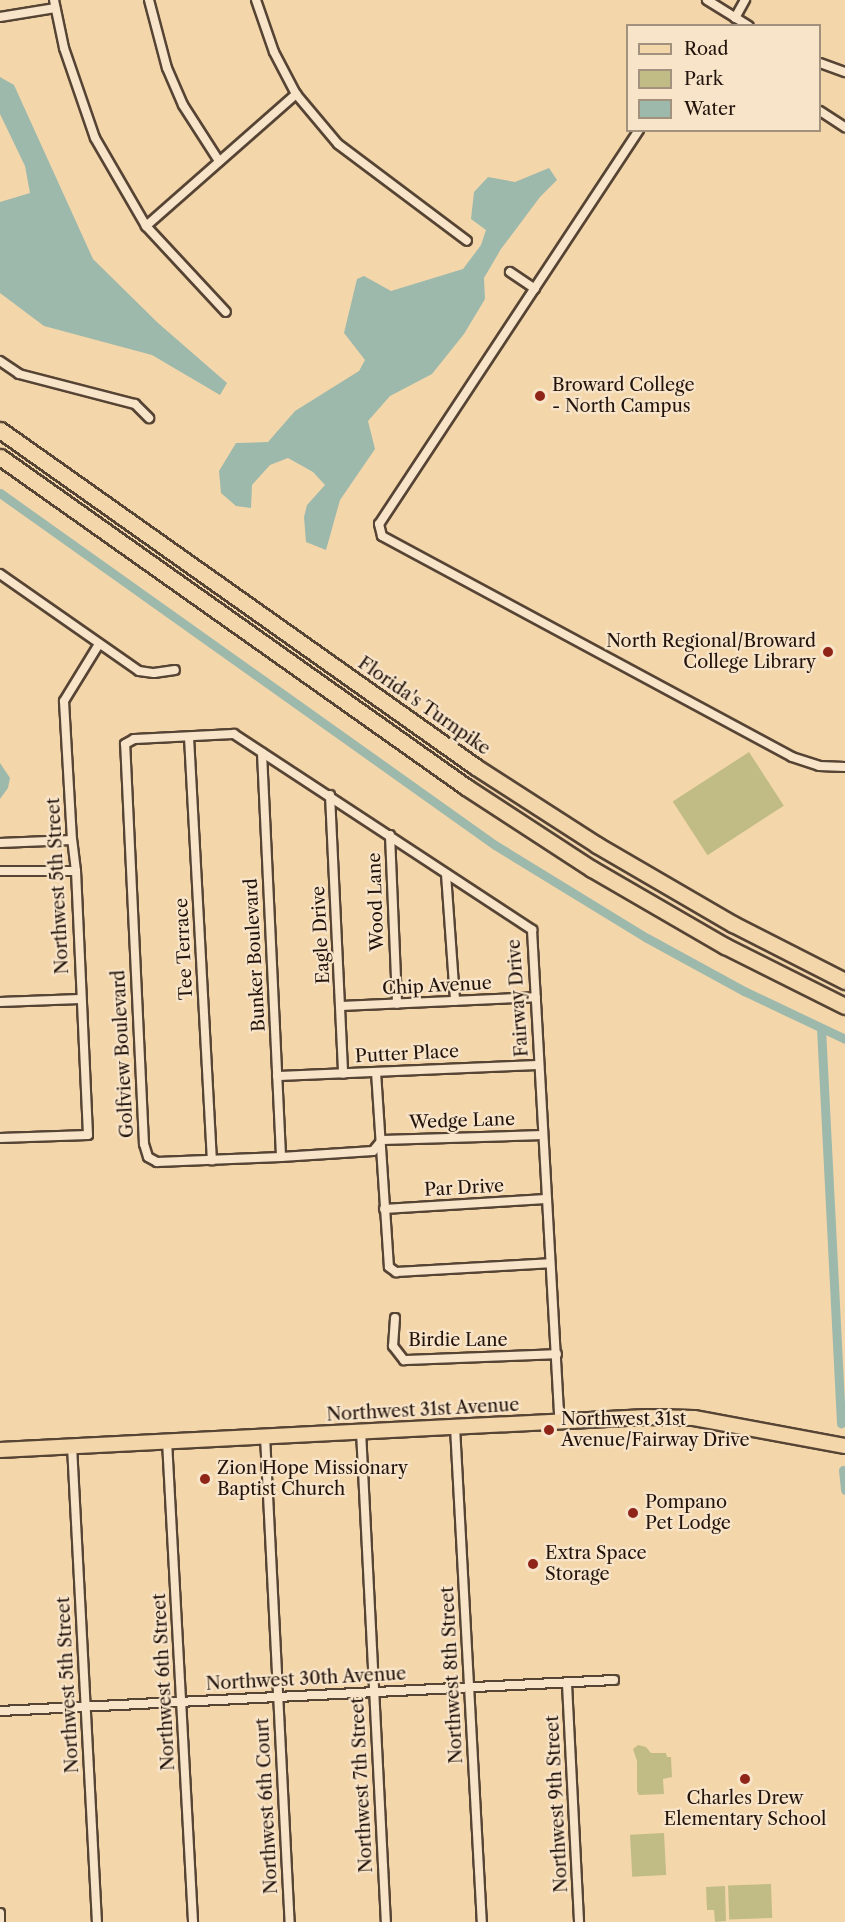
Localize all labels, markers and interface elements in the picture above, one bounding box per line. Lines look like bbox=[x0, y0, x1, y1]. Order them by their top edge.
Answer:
legend bbox=[626, 24, 821, 132]
text: Road bbox=[684, 38, 729, 60]
text: Park bbox=[684, 68, 723, 90]
text: Water bbox=[684, 98, 736, 120]
place label: Broward College - North Campus bbox=[552, 375, 695, 418]
marker: Broward College - North Campus bbox=[533, 389, 547, 403]
place label: North Regional/Broward College Library bbox=[606, 631, 816, 674]
marker: North Regional/Broward College Library bbox=[821, 645, 835, 659]
street label: Florida's Turnpike bbox=[354, 652, 494, 760]
street label: Northwest 5th Street bbox=[43, 797, 73, 975]
street label: Wood Lane bbox=[363, 852, 389, 952]
street label: Bunker Boulevard bbox=[240, 878, 270, 1032]
street label: Eagle Drive bbox=[308, 885, 334, 985]
street label: Tee Terrace bbox=[171, 897, 197, 1001]
street label: Fairway Drive bbox=[503, 938, 533, 1058]
street label: Golfview Boulevard bbox=[108, 969, 138, 1139]
street label: Chip Avenue bbox=[381, 972, 493, 1000]
street label: Putter Place bbox=[354, 1040, 460, 1068]
street label: Wedge Lane bbox=[409, 1108, 515, 1134]
street label: Par Drive bbox=[423, 1175, 505, 1201]
street label: Birdie Lane bbox=[408, 1329, 508, 1351]
street label: Northwest 31st Avenue bbox=[326, 1394, 520, 1426]
place label: Northwest 31st Avenue/Fairway Drive bbox=[561, 1409, 750, 1452]
marker: Northwest 31st Avenue/Fairway Drive bbox=[542, 1423, 556, 1437]
place label: Zion Hope Missionary Baptist Church bbox=[217, 1458, 408, 1500]
marker: Zion Hope Missionary Baptist Church bbox=[198, 1472, 212, 1486]
place label: Pompano Pet Lodge bbox=[645, 1492, 731, 1534]
marker: Pompano Pet Lodge bbox=[626, 1506, 640, 1520]
place label: Extra Space Storage bbox=[545, 1543, 647, 1586]
marker: Extra Space Storage bbox=[526, 1557, 540, 1571]
street label: Northwest 8th Street bbox=[437, 1586, 467, 1764]
street label: Northwest 6th Street bbox=[149, 1593, 179, 1771]
street label: Northwest 5th Street bbox=[53, 1596, 83, 1774]
street label: Northwest 30th Avenue bbox=[205, 1663, 407, 1695]
street label: Northwest 7th Street bbox=[347, 1697, 377, 1873]
street label: Northwest 9th Street bbox=[542, 1715, 572, 1893]
street label: Northwest 6th Court bbox=[252, 1717, 282, 1895]
marker: Charles Drew Elementary School bbox=[738, 1772, 752, 1786]
place label: Charles Drew Elementary School bbox=[663, 1788, 827, 1830]

